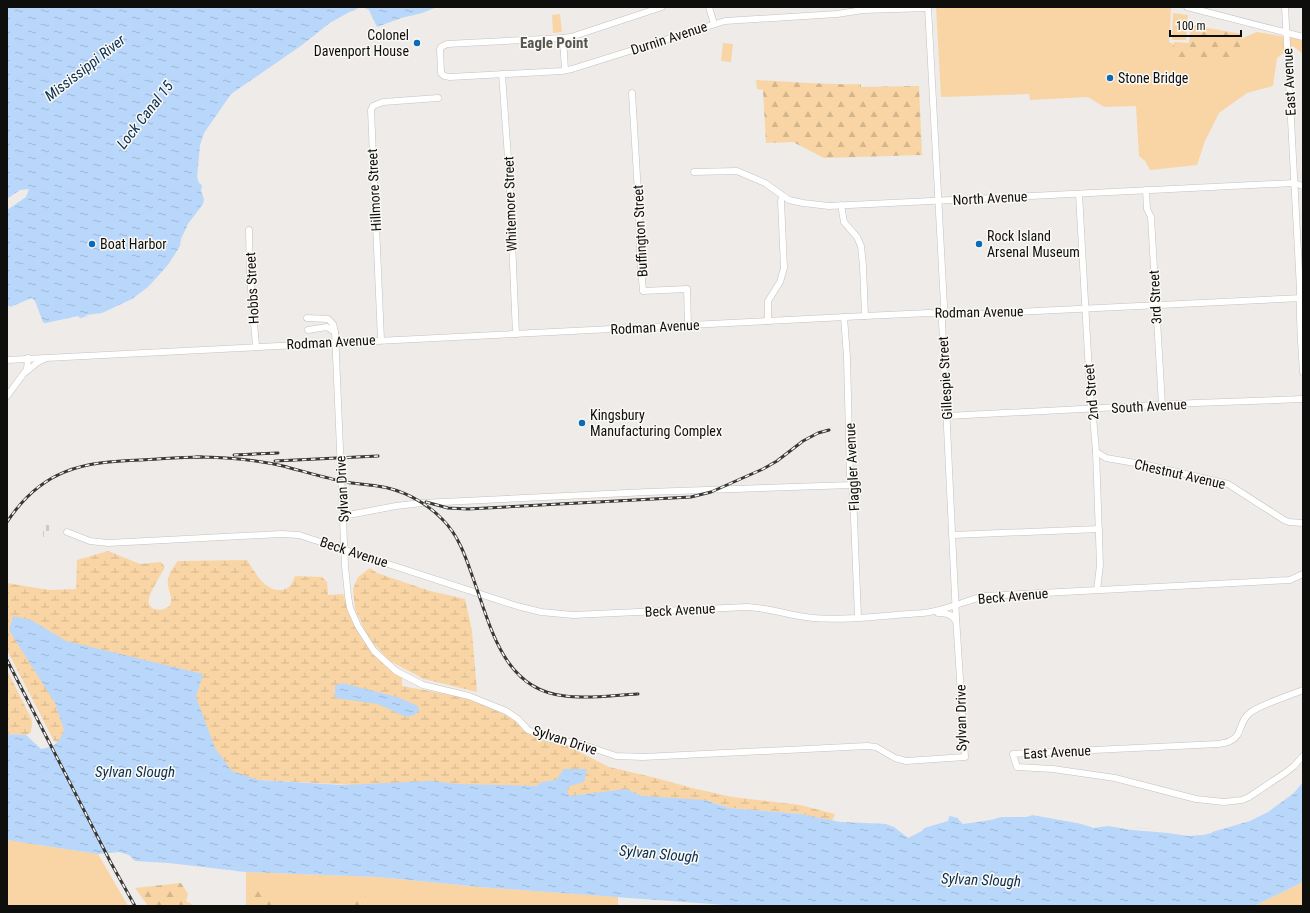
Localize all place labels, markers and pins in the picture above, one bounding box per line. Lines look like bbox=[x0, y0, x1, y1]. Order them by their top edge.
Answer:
place label: Colonel Davenport House bbox=[314, 27, 409, 59]
marker: Colonel Davenport House bbox=[412, 38, 422, 48]
place label: Stone Bridge bbox=[1118, 70, 1189, 86]
marker: Stone Bridge bbox=[1105, 73, 1115, 83]
place label: Rock Island Arsenal Museum bbox=[987, 228, 1080, 260]
place label: Boat Harbor bbox=[100, 236, 167, 252]
marker: Boat Harbor bbox=[87, 239, 97, 249]
marker: Rock Island Arsenal Museum bbox=[974, 239, 984, 249]
place label: Kingsbury Manufacturing Complex bbox=[590, 407, 722, 439]
marker: Kingsbury Manufacturing Complex bbox=[577, 418, 587, 428]

